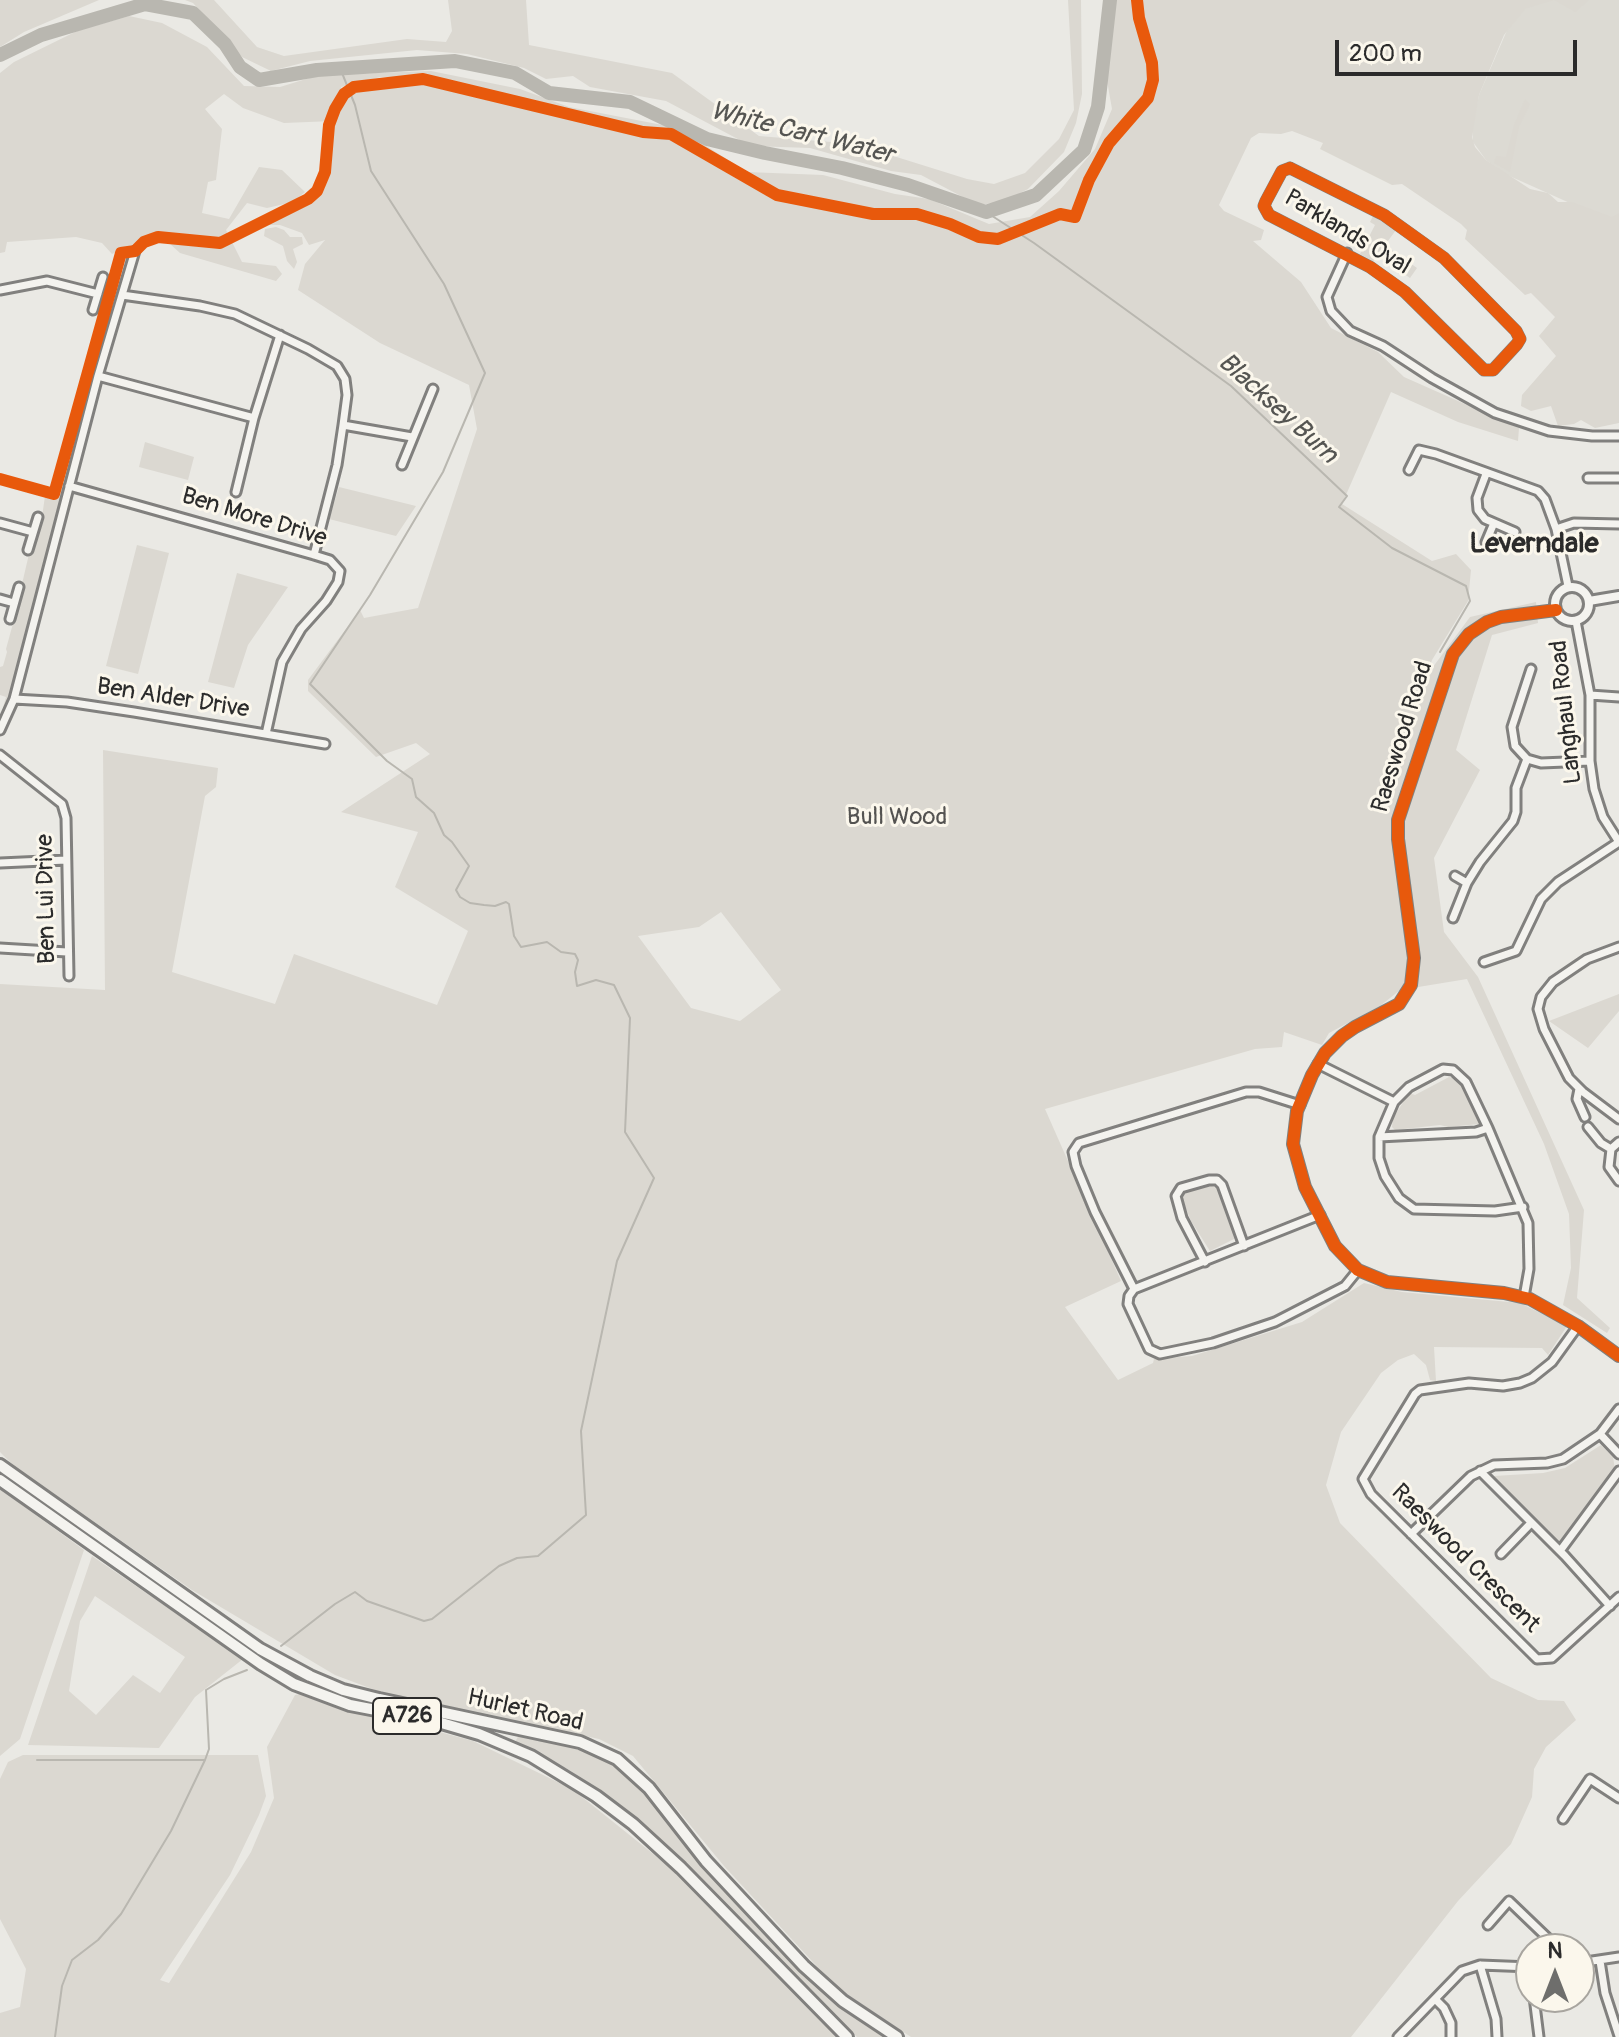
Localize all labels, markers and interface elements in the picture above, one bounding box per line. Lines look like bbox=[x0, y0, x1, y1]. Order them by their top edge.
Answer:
scale bar bbox=[1339, 24, 1581, 74]
text: 200 m bbox=[1349, 39, 1422, 68]
water label: White Cart Water bbox=[707, 96, 897, 172]
street label: Parklands Oval bbox=[1279, 184, 1415, 282]
water label: Blacksey Burn bbox=[1211, 347, 1343, 471]
street label: Ben More Drive bbox=[178, 482, 330, 554]
district label: Leverndale bbox=[1469, 528, 1599, 562]
street label: Langhaul Road bbox=[1545, 639, 1589, 785]
street label: Raeswood Road bbox=[1366, 658, 1440, 816]
street label: Ben Alder Drive bbox=[95, 673, 251, 725]
park label: Bull Wood bbox=[847, 804, 947, 832]
street label: Ben Lui Drive bbox=[31, 834, 63, 964]
street label: Raeswood Crescent bbox=[1385, 1479, 1545, 1639]
street label: Hurlet Road bbox=[464, 1684, 586, 1738]
road number: A726 bbox=[373, 1698, 441, 1734]
north arrow bbox=[1515, 1933, 1595, 2013]
text: N bbox=[1548, 1937, 1562, 1965]

